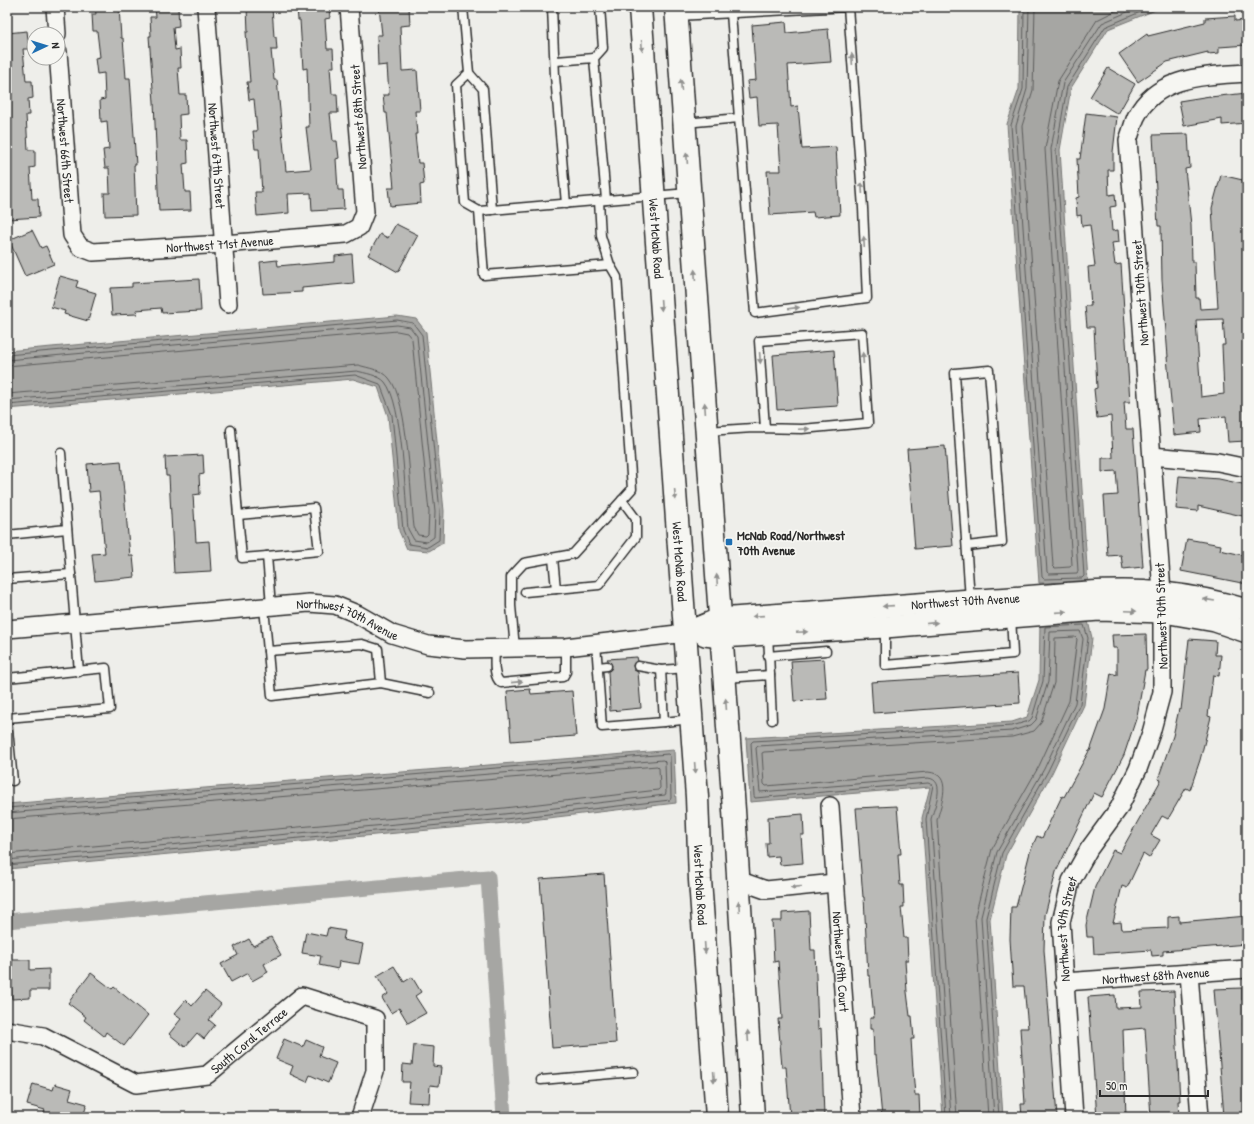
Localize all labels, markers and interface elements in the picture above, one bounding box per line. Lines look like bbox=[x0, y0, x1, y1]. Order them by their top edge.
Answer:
north arrow bbox=[26, 26, 66, 66]
one-way arrow bbox=[639, 40, 646, 52]
text: N bbox=[49, 42, 63, 49]
one-way arrow bbox=[848, 53, 855, 65]
street label: Northwest 68th Street bbox=[345, 64, 371, 170]
one-way arrow bbox=[678, 79, 685, 91]
street label: Northwest 66th Street bbox=[53, 98, 79, 204]
street label: Northwest 67th Street bbox=[204, 102, 230, 210]
one-way arrow bbox=[683, 152, 690, 164]
one-way arrow bbox=[858, 182, 865, 194]
street label: West McNab Road bbox=[645, 198, 669, 279]
street label: Northwest 71st Avenue bbox=[166, 231, 274, 256]
one-way arrow bbox=[860, 236, 867, 248]
street label: Northwest 70th Street bbox=[1127, 239, 1153, 347]
one-way arrow bbox=[692, 269, 699, 281]
one-way arrow bbox=[657, 299, 664, 311]
one-way arrow bbox=[788, 305, 800, 311]
one-way arrow bbox=[757, 352, 763, 365]
one-way arrow bbox=[860, 352, 867, 364]
one-way arrow bbox=[701, 402, 708, 414]
one-way arrow bbox=[798, 425, 810, 432]
one-way arrow bbox=[672, 489, 679, 501]
street label: West McNab Road bbox=[668, 521, 692, 602]
place label: McNab Road/Northwest 70th Avenue bbox=[736, 526, 845, 559]
marker: McNab Road/Northwest 70th Avenue bbox=[724, 537, 734, 547]
street label: Northwest 70th Street bbox=[1150, 562, 1172, 669]
one-way arrow bbox=[713, 574, 720, 586]
street label: Northwest 70th Avenue bbox=[910, 588, 1021, 613]
street label: Northwest 70th Avenue bbox=[296, 594, 401, 644]
one-way arrow bbox=[1203, 597, 1216, 603]
one-way arrow bbox=[882, 603, 894, 610]
one-way arrow bbox=[1125, 608, 1138, 614]
one-way arrow bbox=[1055, 609, 1067, 616]
one-way arrow bbox=[752, 612, 764, 619]
one-way arrow bbox=[926, 620, 938, 626]
one-way arrow bbox=[796, 628, 808, 635]
one-way arrow bbox=[511, 678, 523, 685]
one-way arrow bbox=[722, 698, 729, 710]
one-way arrow bbox=[692, 762, 699, 774]
street label: West McNab Road bbox=[690, 844, 712, 926]
street label: Northwest 70th Street bbox=[1052, 872, 1081, 982]
one-way arrow bbox=[790, 884, 802, 890]
one-way arrow bbox=[736, 900, 743, 912]
street label: Northwest 69th Court bbox=[828, 911, 854, 1013]
one-way arrow bbox=[701, 942, 708, 954]
street label: Northwest 68th Avenue bbox=[1101, 963, 1210, 988]
street label: South Coral Terrace bbox=[206, 1003, 291, 1078]
one-way arrow bbox=[745, 1029, 751, 1042]
one-way arrow bbox=[711, 1071, 717, 1083]
scale bar bbox=[1100, 1072, 1208, 1098]
text: 50 m bbox=[1106, 1077, 1127, 1094]

